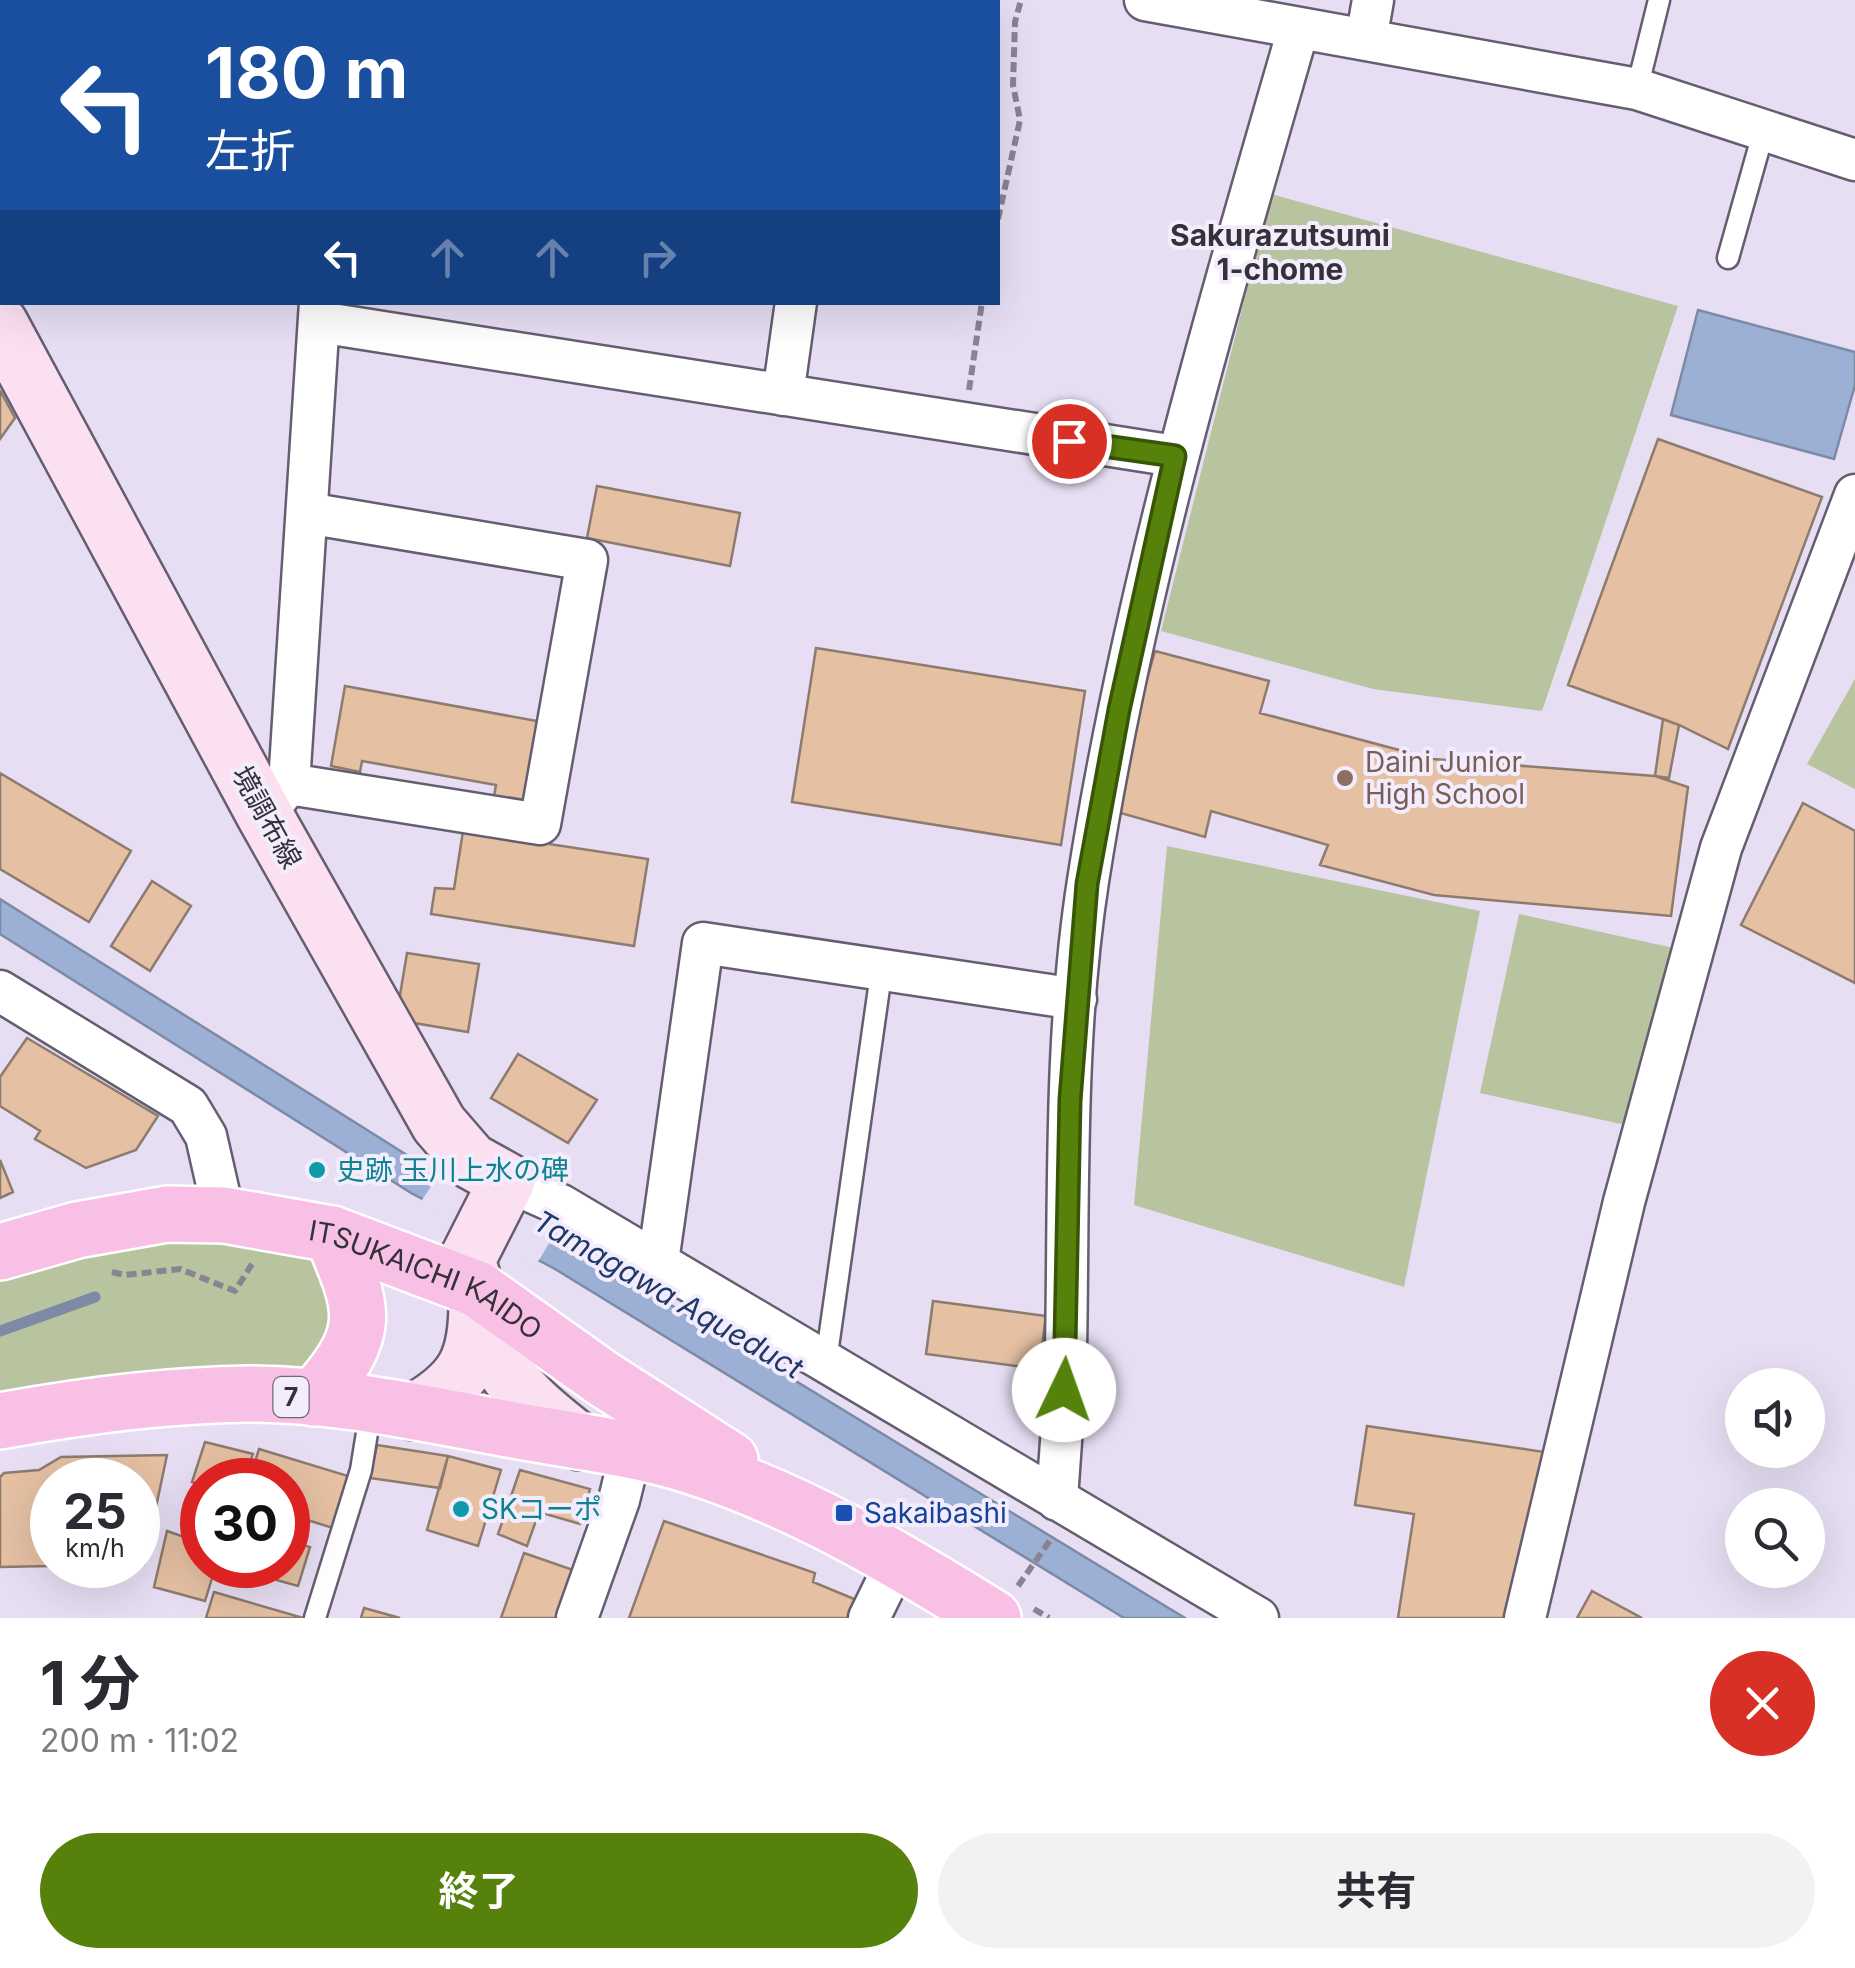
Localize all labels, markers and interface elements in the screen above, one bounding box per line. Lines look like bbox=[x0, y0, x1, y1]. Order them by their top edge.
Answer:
text: 180 m bbox=[205, 30, 408, 115]
icon: left bbox=[40, 40, 170, 170]
text: 左折 bbox=[205, 123, 295, 178]
district label: Sakurazutsumi 1-chome bbox=[1170, 217, 1390, 287]
icon: left bbox=[315, 230, 370, 285]
icon: ahead bbox=[420, 230, 475, 285]
icon: ahead bbox=[525, 230, 580, 285]
icon: right bbox=[630, 230, 685, 285]
pin bbox=[1027, 399, 1112, 484]
icon: arrive bbox=[1042, 414, 1097, 469]
place label: Daini Junior High School bbox=[1365, 745, 1525, 811]
street label: 境調布線 bbox=[225, 760, 309, 874]
marker: Daini Junior High School bbox=[1334, 767, 1356, 789]
place label: 史跡 玉川上水の碑 bbox=[337, 1153, 569, 1187]
marker: 史跡 玉川上水の碑 bbox=[306, 1159, 328, 1181]
water label: Tamagawa Aqueduct bbox=[527, 1202, 811, 1387]
street label: ITSUKAICHI KAIDO bbox=[306, 1213, 549, 1347]
position arrow bbox=[1012, 1338, 1116, 1442]
map controls bbox=[1725, 1368, 1825, 1588]
button: sound bbox=[1725, 1368, 1825, 1468]
road number: 7 bbox=[274, 1377, 308, 1417]
speed limit sign: 30 bbox=[180, 1458, 310, 1588]
text: 25 bbox=[63, 1481, 127, 1541]
button: search bbox=[1725, 1488, 1825, 1588]
place label: SKコーポ bbox=[481, 1492, 602, 1526]
place label: Sakaibashi bbox=[864, 1496, 1007, 1530]
marker: SKコーポ bbox=[450, 1498, 472, 1520]
marker: Sakaibashi bbox=[833, 1502, 855, 1524]
text: km/h bbox=[65, 1533, 125, 1563]
text: 1 分 bbox=[40, 1647, 140, 1719]
button: close bbox=[1710, 1651, 1815, 1756]
text: 200 m · 11:02 bbox=[40, 1721, 239, 1760]
button: 終了 bbox=[40, 1833, 918, 1948]
button: 共有 bbox=[938, 1833, 1815, 1948]

